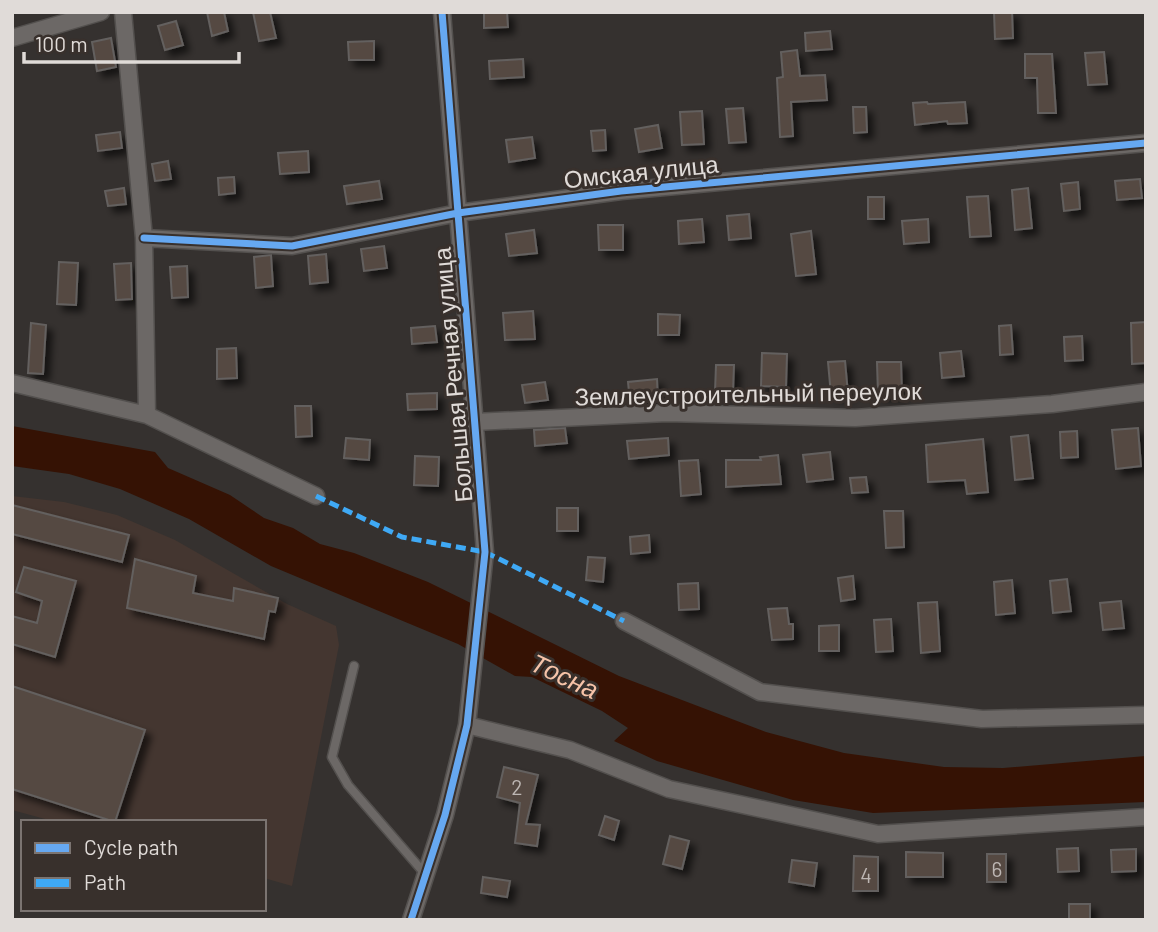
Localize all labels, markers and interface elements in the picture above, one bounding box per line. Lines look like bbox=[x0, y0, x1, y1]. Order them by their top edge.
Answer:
scale bar bbox=[24, 21, 240, 65]
text: 100 m bbox=[35, 31, 88, 56]
street label: Омская улица bbox=[562, 148, 720, 194]
street label: Большая Речная улица bbox=[426, 246, 478, 504]
street label: Землеустроительный переулок bbox=[574, 375, 922, 411]
water label: Тосна bbox=[526, 646, 604, 704]
house number: 2 bbox=[511, 774, 523, 799]
legend bbox=[21, 820, 266, 911]
text: Cycle path bbox=[84, 834, 178, 859]
house number: 6 bbox=[992, 856, 1002, 881]
house number: 4 bbox=[860, 862, 872, 887]
text: Path bbox=[84, 869, 126, 894]

